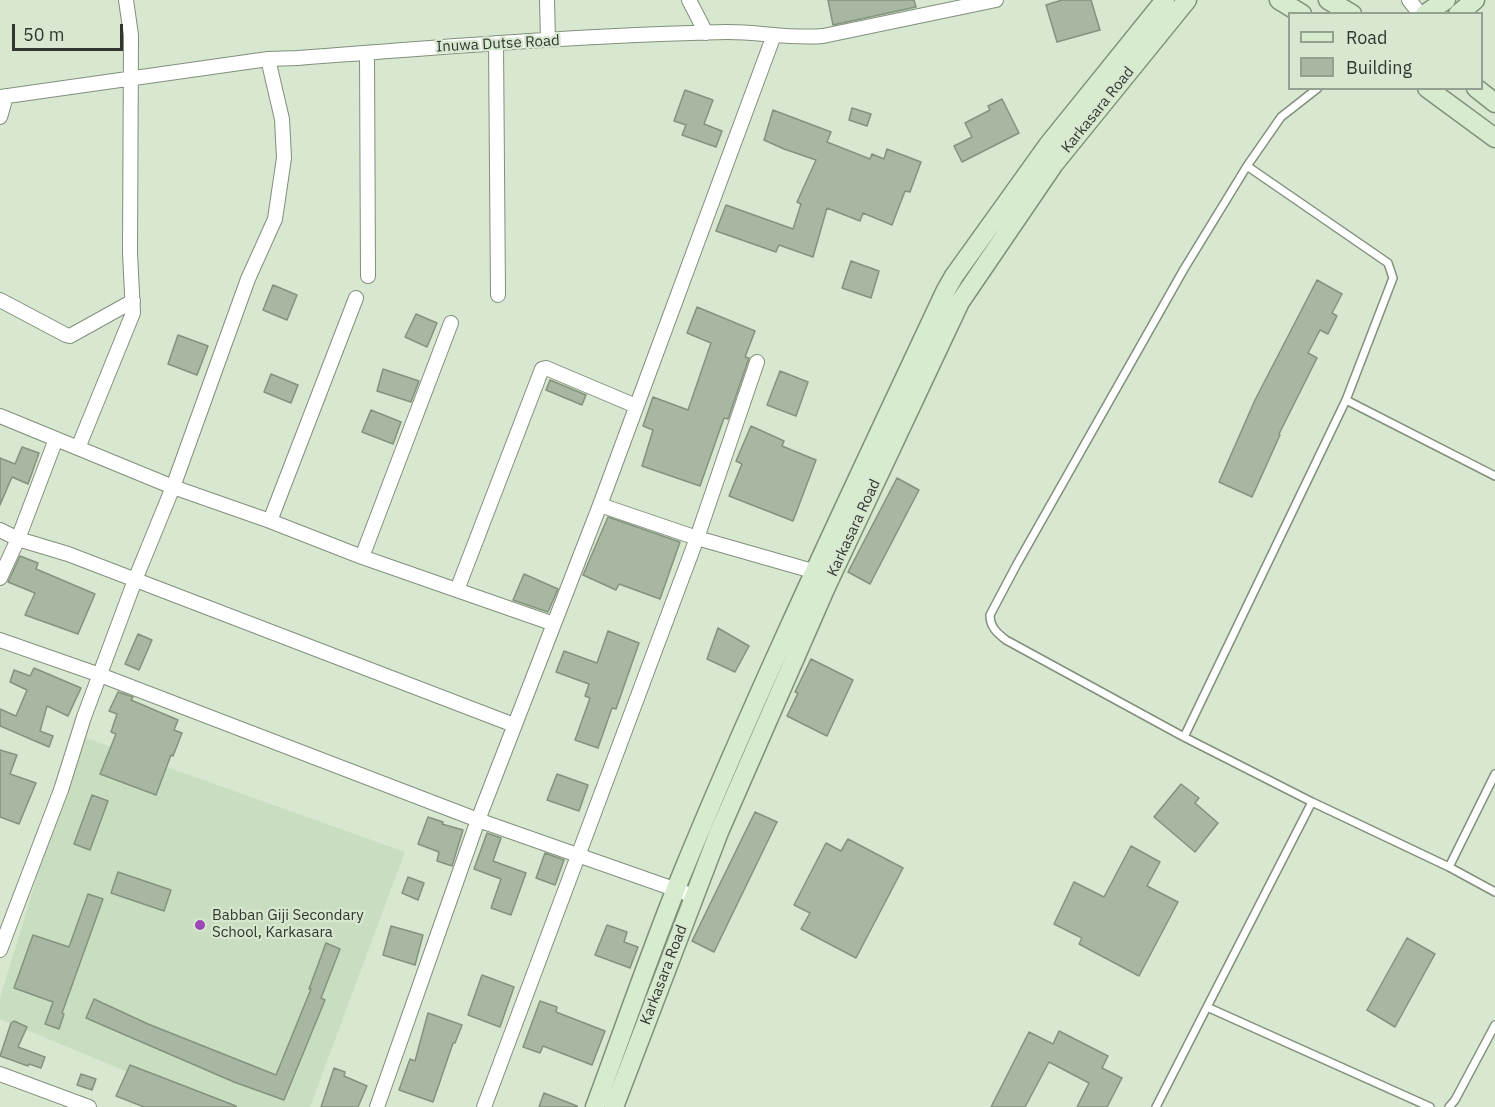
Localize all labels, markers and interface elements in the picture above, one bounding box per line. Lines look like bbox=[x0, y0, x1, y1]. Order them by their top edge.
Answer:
scale bar bbox=[15, 12, 126, 50]
legend bbox=[1288, 12, 1483, 90]
text: 50 m bbox=[23, 23, 65, 46]
text: Road bbox=[1346, 26, 1387, 49]
street label: Inuwa Dutse Road bbox=[436, 32, 560, 56]
text: Building bbox=[1346, 56, 1412, 79]
street label: Karkasara Road bbox=[1058, 63, 1138, 157]
street label: Karkasara Road bbox=[824, 476, 884, 580]
place label: Babban Giji Secondary School, Karkasara bbox=[212, 907, 364, 942]
marker: Babban Giji Secondary School, Karkasara bbox=[193, 918, 207, 932]
street label: Karkasara Road bbox=[637, 923, 691, 1027]

